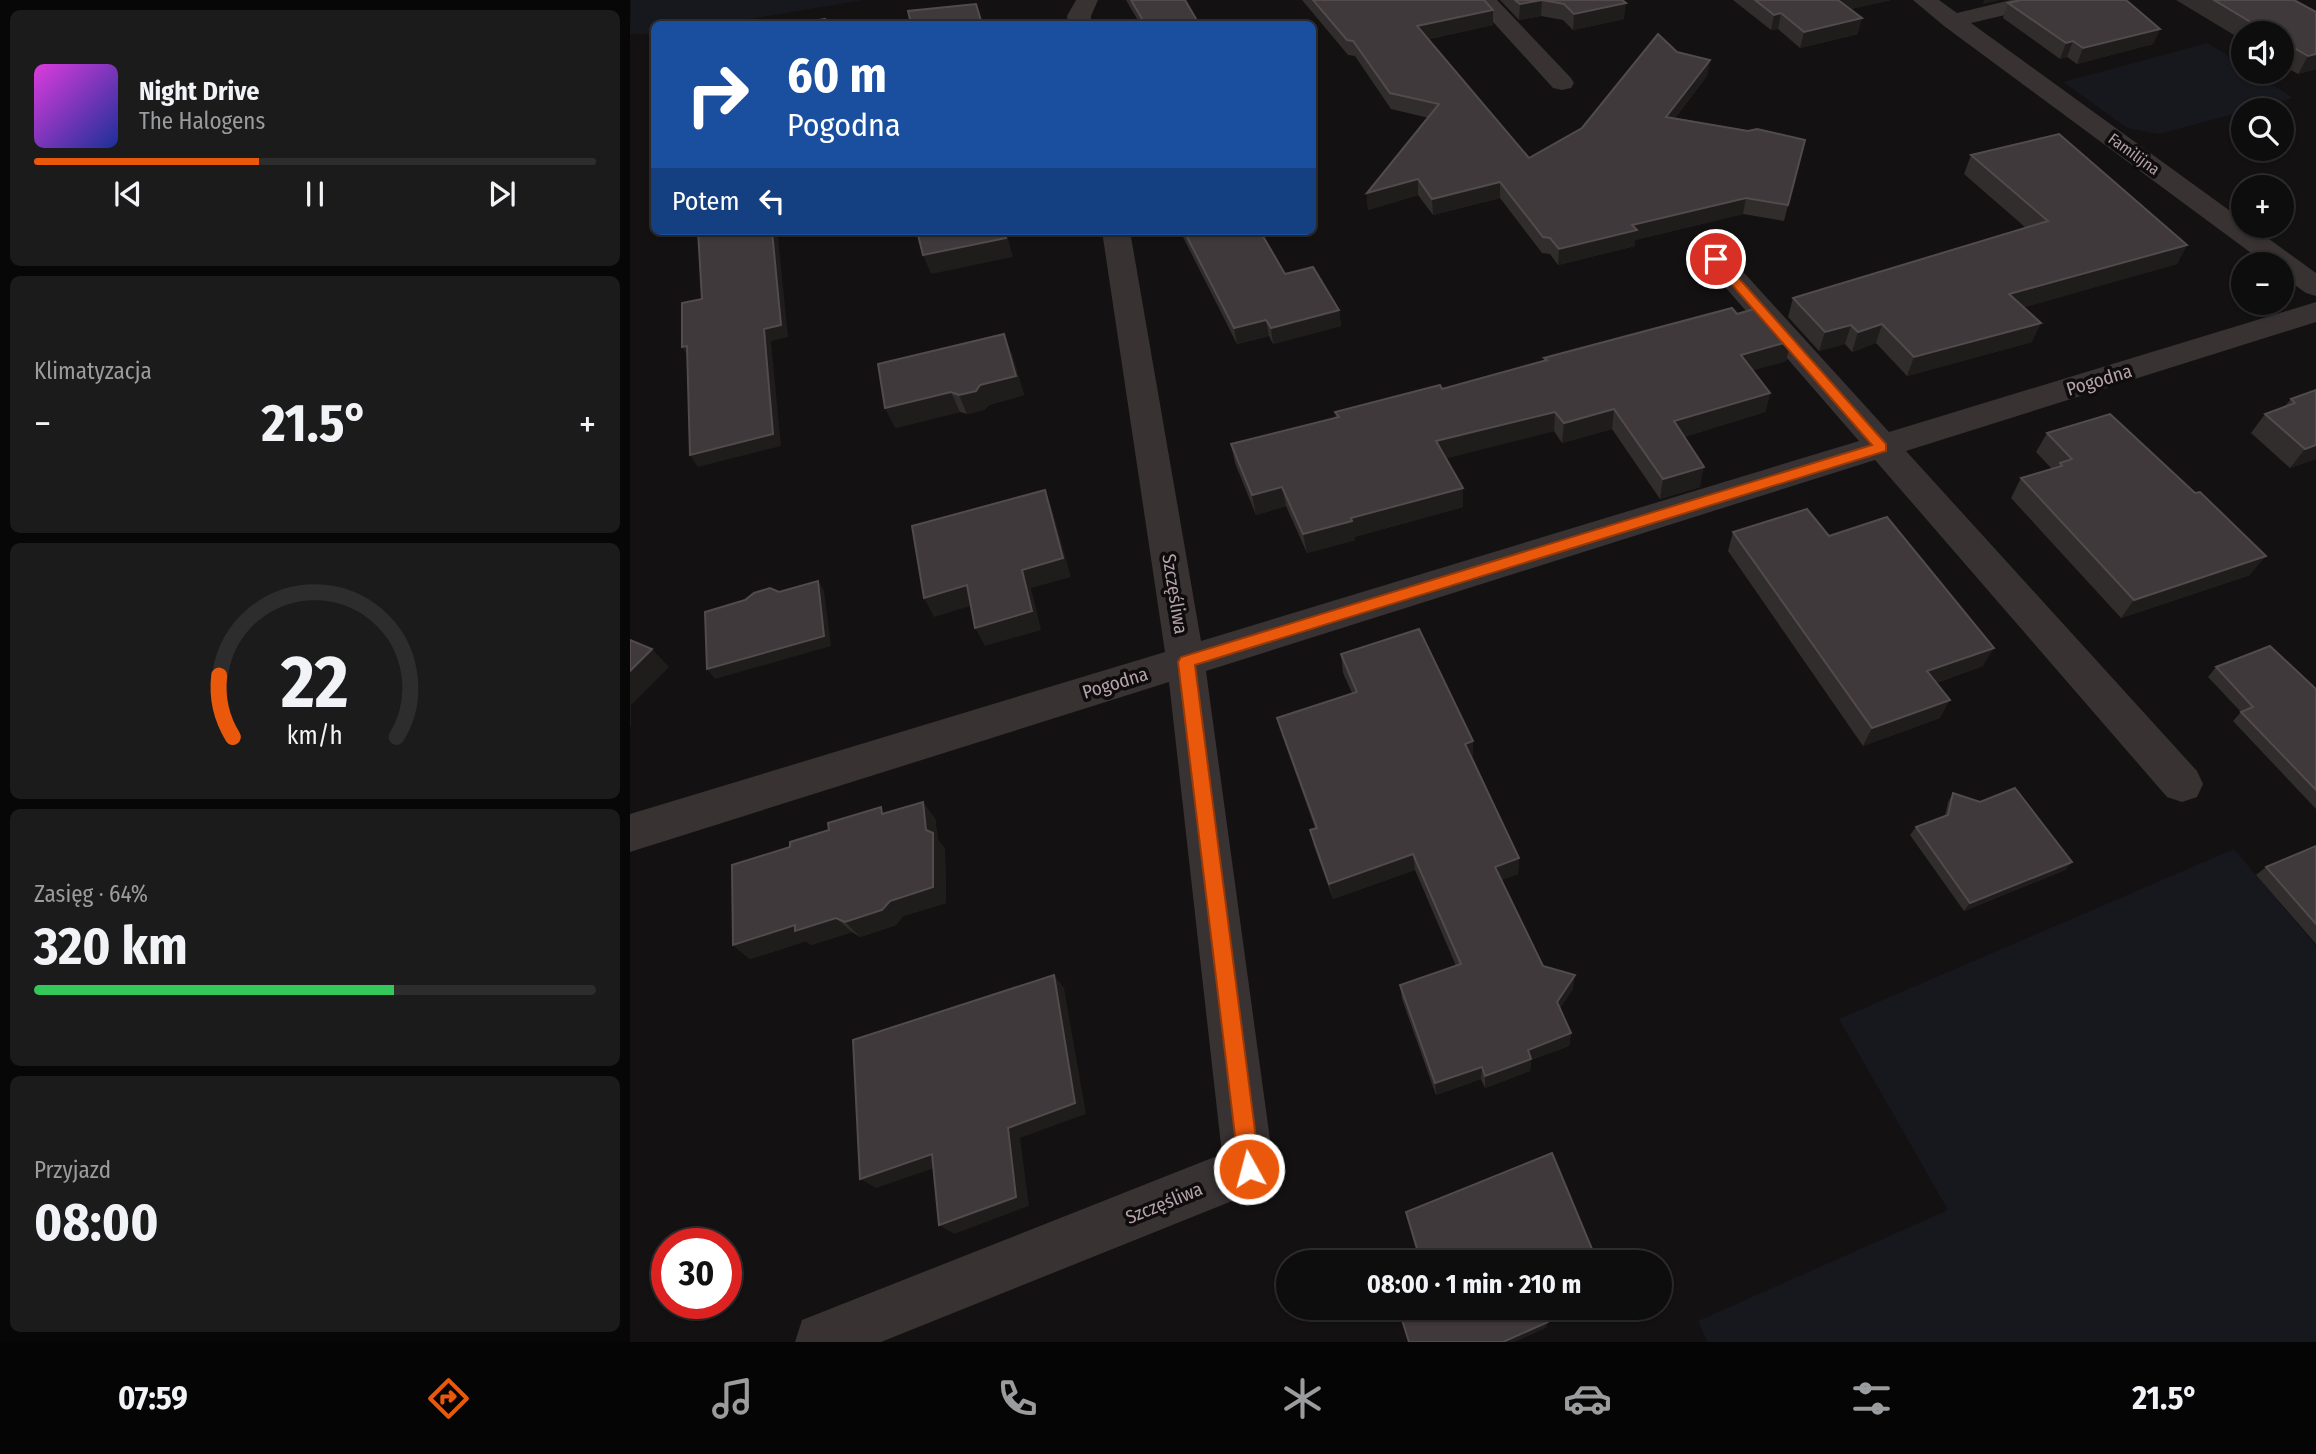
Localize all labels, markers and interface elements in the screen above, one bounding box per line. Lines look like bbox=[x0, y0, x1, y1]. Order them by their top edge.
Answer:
map controls bbox=[2231, 21, 2294, 315]
button: sound bbox=[2231, 21, 2294, 84]
text: 60 m bbox=[787, 46, 887, 105]
icon: right bbox=[672, 49, 763, 140]
text: Night Drive bbox=[139, 76, 259, 107]
button: search bbox=[2231, 98, 2294, 161]
text: Pogodna bbox=[787, 106, 901, 144]
text: The Halogens bbox=[139, 107, 265, 135]
street label: Familijna bbox=[2105, 129, 2163, 179]
icon: previous bbox=[109, 175, 147, 213]
icon: pause bbox=[296, 175, 334, 213]
icon: next bbox=[483, 175, 521, 213]
button: + bbox=[2231, 175, 2294, 238]
icon: left bbox=[753, 182, 791, 220]
text: Potem bbox=[672, 186, 739, 217]
pin bbox=[1686, 229, 1746, 289]
icon: arrive bbox=[1697, 240, 1735, 278]
button: − bbox=[2231, 252, 2294, 315]
text: Klimatyzacja bbox=[34, 357, 152, 385]
street label: Pogodna bbox=[2063, 359, 2135, 401]
text: 21.5° bbox=[261, 392, 368, 455]
text: − bbox=[34, 401, 51, 447]
text: + bbox=[579, 401, 596, 447]
street label: Szczęśliwa bbox=[1157, 552, 1193, 636]
text: 22 bbox=[280, 639, 349, 726]
street label: Pogodna bbox=[1079, 662, 1151, 704]
text: km/h bbox=[287, 721, 343, 751]
text: Zasięg · 64% bbox=[34, 880, 148, 908]
text: 320 km bbox=[34, 915, 188, 978]
position arrow bbox=[1212, 1132, 1286, 1206]
text: Przyjazd bbox=[34, 1156, 111, 1184]
street label: Szczęśliwa bbox=[1122, 1177, 1206, 1229]
text: 08:00 bbox=[34, 1191, 159, 1254]
speed limit sign: 30 bbox=[651, 1228, 742, 1319]
text: 08:00 · 1 min · 210 m bbox=[1367, 1269, 1581, 1300]
icon: directions bbox=[424, 1374, 473, 1423]
icon: music bbox=[708, 1374, 757, 1423]
icon: phone bbox=[993, 1374, 1042, 1423]
icon: climate bbox=[1278, 1374, 1327, 1423]
icon: car bbox=[1563, 1374, 1612, 1423]
icon: filters bbox=[1847, 1374, 1896, 1423]
text: 07:59 bbox=[118, 1379, 188, 1417]
text: 21.5° bbox=[2132, 1379, 2198, 1417]

